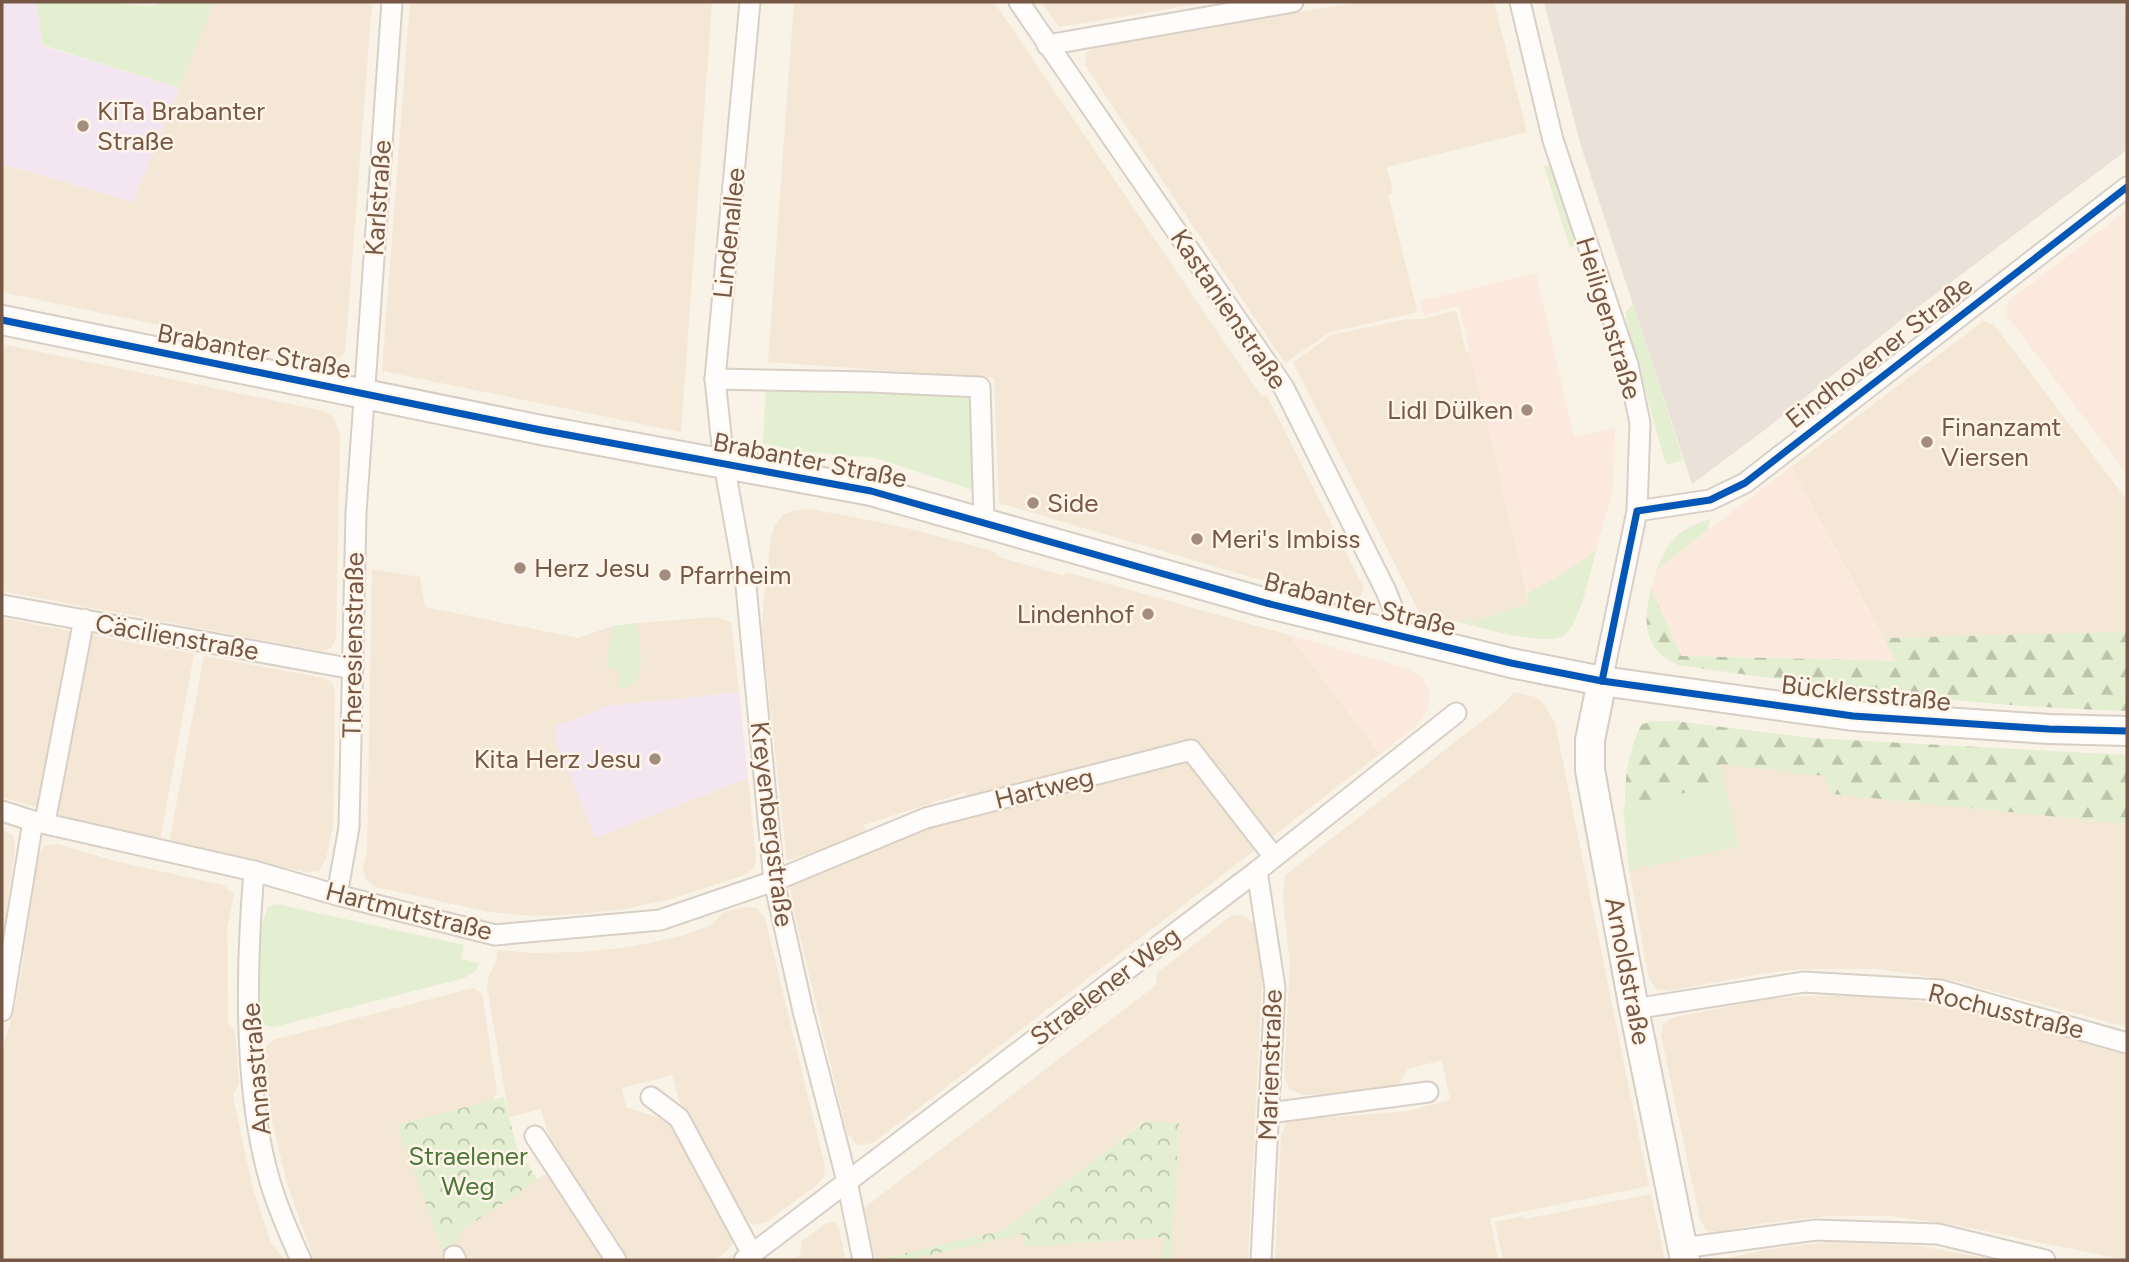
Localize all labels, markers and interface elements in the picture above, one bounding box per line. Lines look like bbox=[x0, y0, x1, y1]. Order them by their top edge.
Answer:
place label: KiTa Brabanter Straße bbox=[97, 95, 265, 157]
marker: KiTa Brabanter Straße bbox=[75, 118, 91, 134]
street label: Karlstraße bbox=[358, 139, 398, 257]
street label: Lindenallee bbox=[706, 166, 752, 300]
street label: Kastanienstraße bbox=[1164, 223, 1294, 395]
street label: Heiligenstraße bbox=[1569, 233, 1649, 403]
street label: Eindhovener Straße bbox=[1779, 269, 1979, 435]
street label: Brabanter Straße bbox=[154, 317, 354, 385]
place label: Lidl Dülken bbox=[1387, 394, 1513, 426]
marker: Lidl Dülken bbox=[1519, 402, 1535, 418]
place label: Finanzamt Viersen bbox=[1941, 411, 2062, 473]
street label: Brabanter Straße bbox=[710, 426, 910, 494]
marker: Finanzamt Viersen bbox=[1919, 434, 1935, 450]
place label: Side bbox=[1047, 487, 1098, 519]
marker: Side bbox=[1025, 495, 1041, 511]
place label: Meri's Imbiss bbox=[1211, 523, 1360, 555]
marker: Meri's Imbiss bbox=[1189, 531, 1205, 547]
street label: Theresienstraße bbox=[335, 552, 371, 738]
place label: Herz Jesu bbox=[534, 552, 650, 584]
place label: Pfarrheim bbox=[679, 559, 791, 591]
marker: Herz Jesu bbox=[512, 560, 528, 576]
street label: Brabanter Straße bbox=[1261, 565, 1459, 643]
marker: Pfarrheim bbox=[657, 567, 673, 583]
place label: Lindenhof bbox=[1017, 598, 1134, 630]
marker: Lindenhof bbox=[1140, 606, 1156, 622]
street label: Cäcilienstraße bbox=[93, 607, 261, 667]
street label: Bücklersstraße bbox=[1779, 668, 1953, 718]
street label: Kreyenbergstraße bbox=[744, 719, 800, 929]
place label: Kita Herz Jesu bbox=[474, 743, 641, 775]
marker: Kita Herz Jesu bbox=[647, 751, 663, 767]
street label: Hartweg bbox=[991, 760, 1097, 816]
street label: Hartmutstraße bbox=[322, 875, 496, 947]
street label: Arnoldstraße bbox=[1598, 894, 1658, 1048]
street label: Straelener Weg bbox=[1024, 919, 1186, 1053]
street label: Rochusstraße bbox=[1925, 976, 2087, 1046]
street label: Marienstraße bbox=[1251, 989, 1289, 1141]
street label: Annastraße bbox=[234, 1001, 278, 1137]
park label: Straelener Weg bbox=[408, 1140, 528, 1202]

